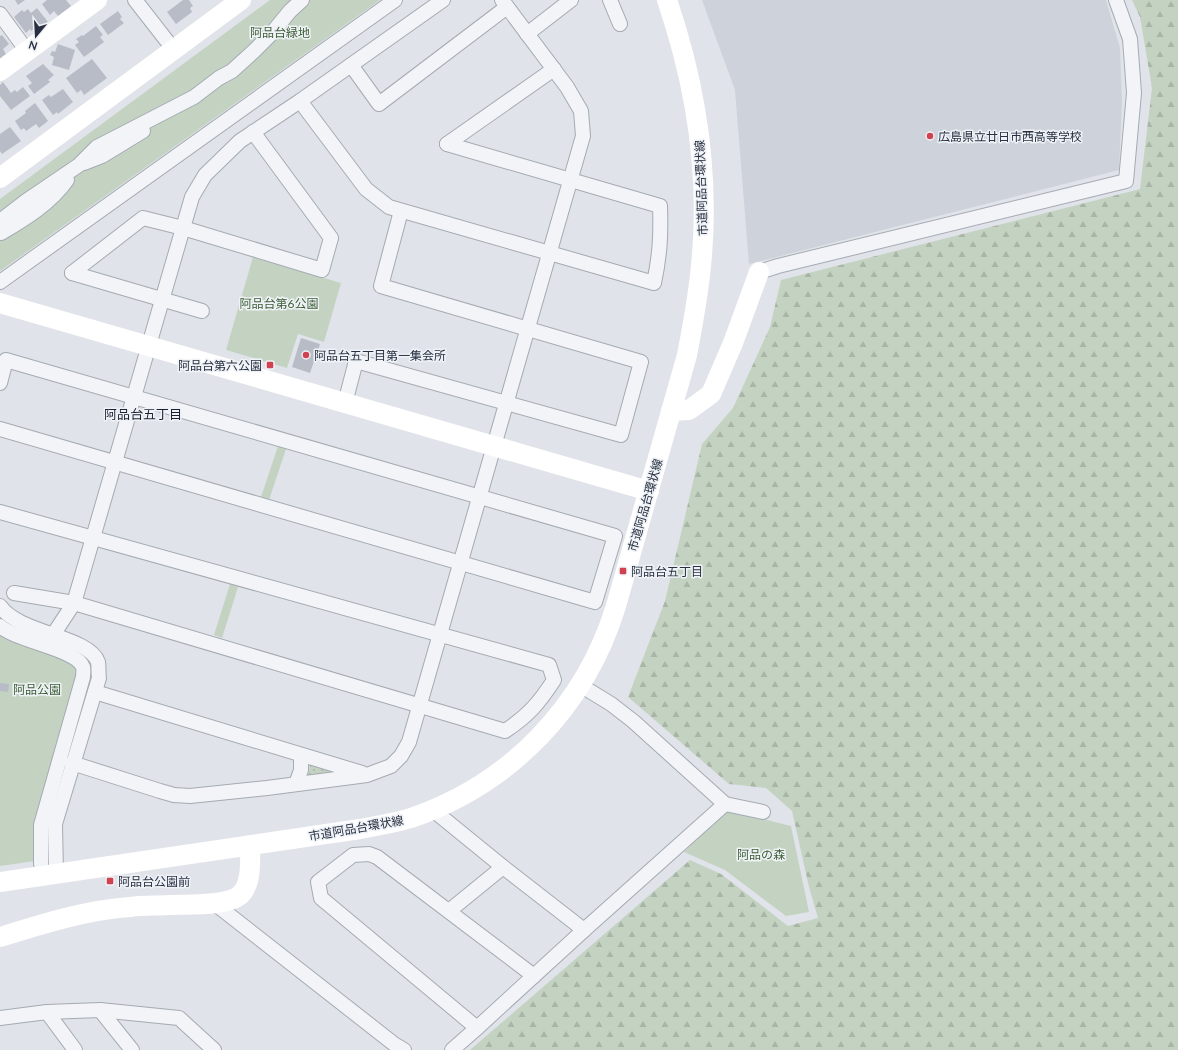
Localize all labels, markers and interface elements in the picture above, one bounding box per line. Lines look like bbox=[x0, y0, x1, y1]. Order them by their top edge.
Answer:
north arrow bbox=[16, 16, 56, 56]
park label: 阿品台緑地 bbox=[250, 25, 310, 40]
text: N bbox=[27, 38, 39, 53]
place label: 広島県立廿日市西高等学校 bbox=[938, 129, 1082, 144]
marker: 広島県立廿日市西高等学校 bbox=[925, 131, 935, 141]
street label: 市道阿品台環状線 bbox=[692, 140, 710, 236]
park label: 阿品台第6公園 bbox=[240, 296, 318, 311]
place label: 阿品台五丁目第一集会所 bbox=[314, 348, 446, 363]
marker: 阿品台五丁目第一集会所 bbox=[301, 350, 311, 360]
place label: 阿品台第六公園 bbox=[178, 358, 262, 373]
marker: 阿品台第六公園 bbox=[265, 360, 275, 370]
district label: 阿品台五丁目 bbox=[104, 406, 182, 422]
street label: 市道阿品台環状線 bbox=[625, 457, 665, 553]
place label: 阿品台五丁目 bbox=[631, 564, 703, 579]
marker: 阿品台五丁目 bbox=[618, 566, 628, 576]
park label: 阿品公園 bbox=[13, 682, 61, 697]
street label: 市道阿品台環状線 bbox=[307, 812, 405, 844]
park label: 阿品の森 bbox=[737, 847, 785, 862]
place label: 阿品台公園前 bbox=[118, 874, 190, 889]
marker: 阿品台公園前 bbox=[105, 876, 115, 886]

